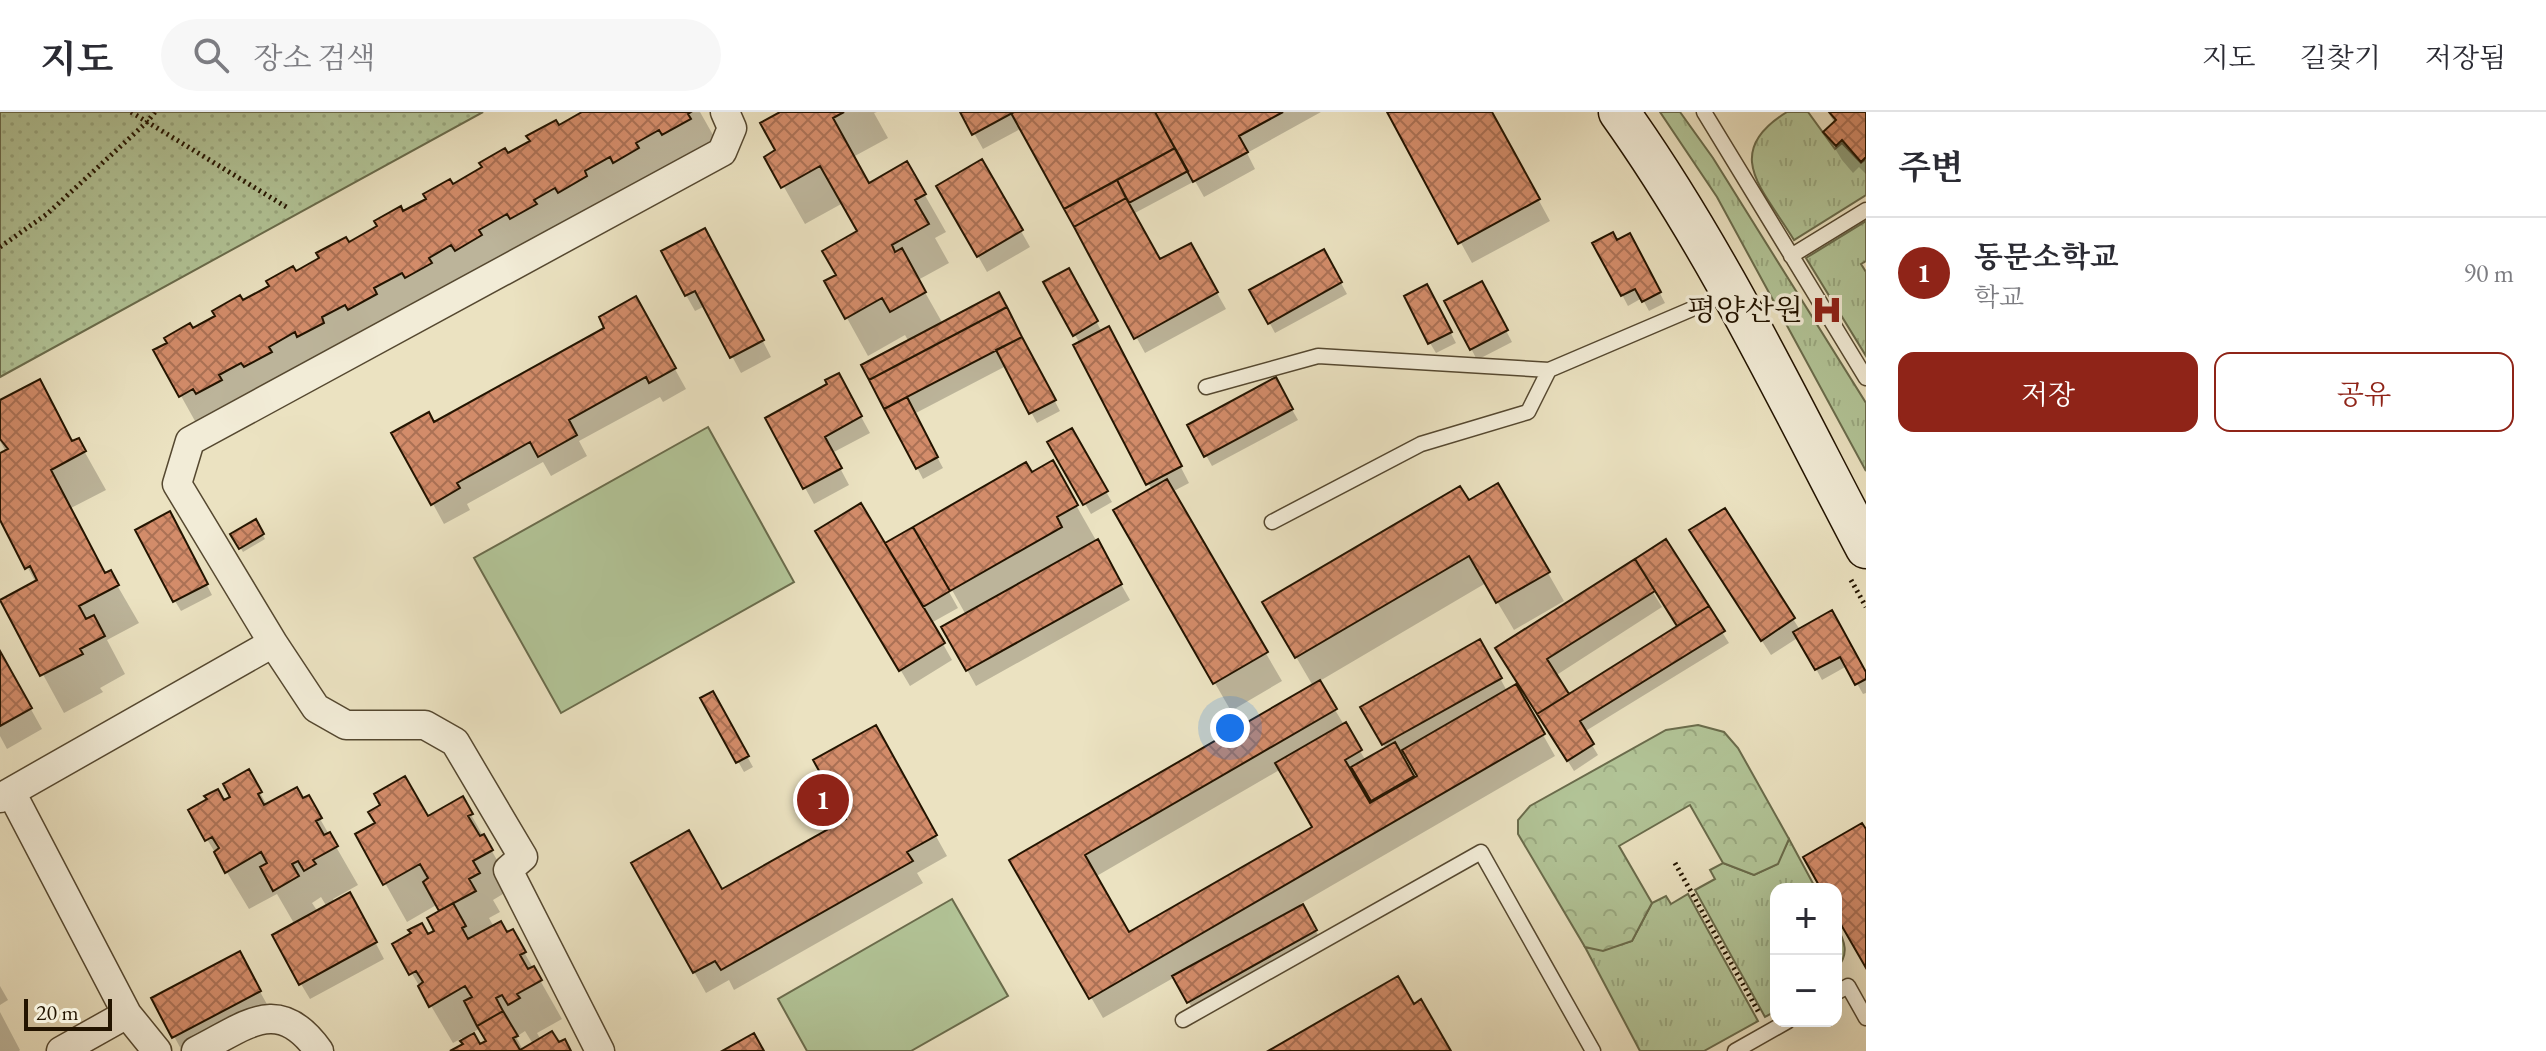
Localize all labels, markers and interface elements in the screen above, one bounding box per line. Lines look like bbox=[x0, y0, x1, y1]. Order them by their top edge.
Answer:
search box bbox=[161, 19, 721, 91]
icon: search bbox=[189, 33, 233, 77]
text: 지도 bbox=[40, 34, 113, 83]
text: 장소 검색 bbox=[253, 38, 375, 77]
text: 지도 bbox=[2202, 39, 2256, 75]
text: 길찾기 bbox=[2300, 39, 2381, 75]
text: 저장됨 bbox=[2425, 39, 2506, 75]
text: 주변 bbox=[1898, 145, 1964, 189]
text: 동문소학교 bbox=[1974, 237, 2119, 276]
text: 1 bbox=[1917, 256, 1931, 290]
text: 90 m bbox=[2464, 256, 2514, 290]
text: 학교 bbox=[1974, 280, 2024, 314]
place label: 평양산원 bbox=[1687, 290, 1803, 329]
hospital icon: 평양산원 bbox=[1810, 293, 1844, 327]
button: 저장 bbox=[1898, 352, 2198, 432]
button: 공유 bbox=[2214, 352, 2514, 432]
your location bbox=[1210, 708, 1250, 748]
pin: 1 bbox=[797, 770, 849, 830]
map controls bbox=[1770, 883, 1842, 1027]
button: + bbox=[1770, 883, 1842, 955]
button: − bbox=[1770, 955, 1842, 1027]
scale bar bbox=[24, 995, 112, 1031]
text: 20 m bbox=[36, 998, 79, 1027]

